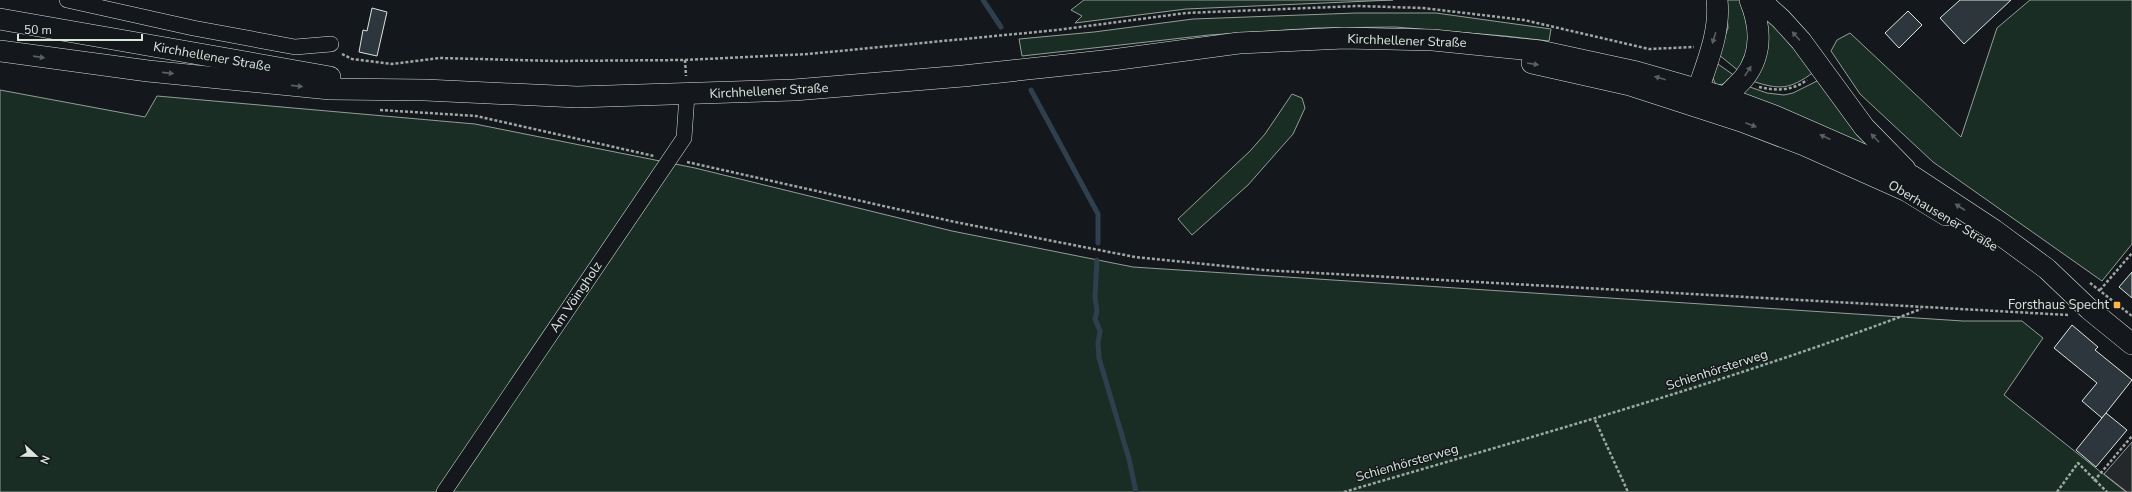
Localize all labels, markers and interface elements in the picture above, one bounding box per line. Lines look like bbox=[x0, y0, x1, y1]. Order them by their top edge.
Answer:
scale bar bbox=[18, 16, 142, 42]
text: 50 m bbox=[24, 22, 52, 38]
street label: Kirchhellener Straße bbox=[1347, 30, 1467, 52]
one-way arrow bbox=[1791, 30, 1800, 41]
one-way arrow bbox=[1711, 33, 1717, 45]
street label: Kirchhellener Straße bbox=[152, 38, 272, 76]
one-way arrow bbox=[32, 54, 45, 60]
one-way arrow bbox=[1527, 61, 1540, 67]
one-way arrow bbox=[1744, 66, 1752, 76]
one-way arrow bbox=[162, 70, 174, 76]
one-way arrow bbox=[1654, 75, 1666, 81]
street label: Kirchhellener Straße bbox=[709, 79, 829, 103]
one-way arrow bbox=[291, 83, 303, 89]
one-way arrow bbox=[1746, 122, 1758, 128]
one-way arrow bbox=[1870, 133, 1880, 143]
one-way arrow bbox=[1819, 134, 1831, 140]
street label: Oberhausener Straße bbox=[1885, 176, 2001, 256]
one-way arrow bbox=[1954, 204, 1965, 211]
street label: Am Vöingholz bbox=[546, 258, 606, 336]
place label: Forsthaus Specht bbox=[2008, 296, 2109, 314]
marker: Forsthaus Specht bbox=[2112, 300, 2122, 310]
street label: Schienhörsterweg bbox=[1664, 345, 1770, 395]
north arrow bbox=[16, 436, 56, 476]
street label: Schienhörsterweg bbox=[1354, 440, 1460, 486]
text: N bbox=[36, 453, 53, 466]

